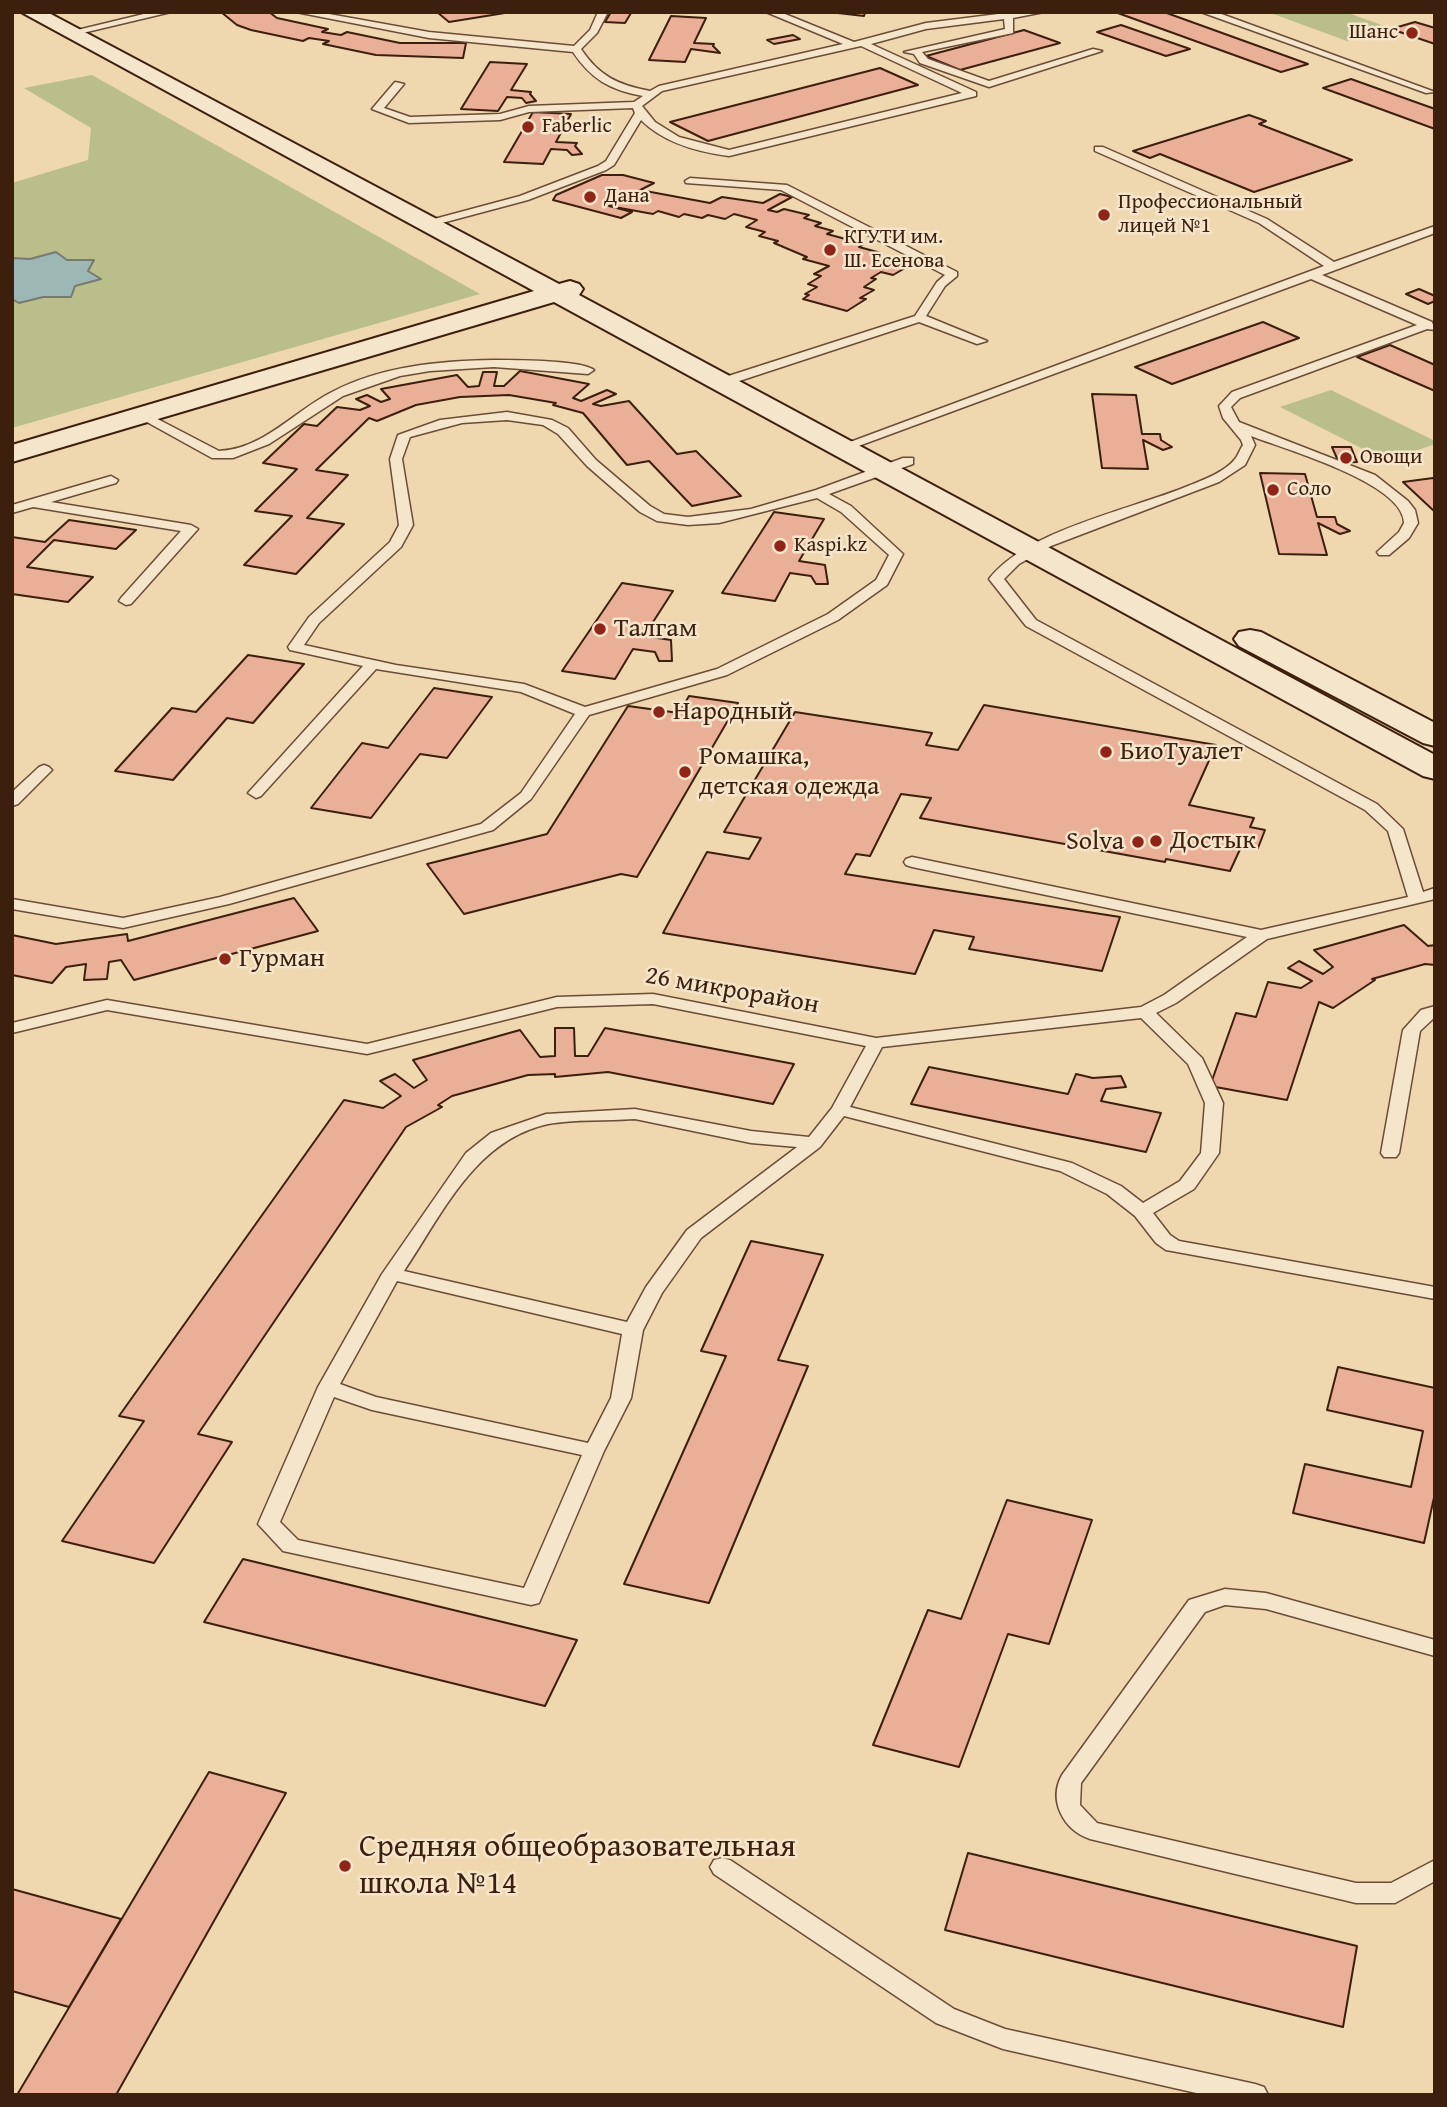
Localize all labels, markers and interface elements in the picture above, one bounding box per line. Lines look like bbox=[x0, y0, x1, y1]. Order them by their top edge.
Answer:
place label: Шанс bbox=[1349, 20, 1398, 46]
marker: Шанс bbox=[1404, 25, 1420, 41]
place label: Faberlic bbox=[542, 114, 612, 140]
marker: Faberlic bbox=[520, 119, 536, 135]
place label: Дана bbox=[604, 184, 650, 210]
marker: Дана bbox=[582, 189, 598, 205]
place label: Профессиональный лицей №1 bbox=[1118, 190, 1302, 240]
marker: Профессиональный лицей №1 bbox=[1096, 207, 1112, 223]
place label: КГУТИ им. Ш. Есенова bbox=[844, 225, 944, 275]
marker: КГУТИ им. Ш. Есенова bbox=[822, 242, 838, 258]
place label: Овощи bbox=[1360, 445, 1422, 471]
marker: Овощи bbox=[1338, 450, 1354, 466]
place label: Соло bbox=[1287, 477, 1331, 503]
marker: Соло bbox=[1265, 482, 1281, 498]
place label: Kaspi.kz bbox=[794, 533, 867, 559]
marker: Kaspi.kz bbox=[772, 538, 788, 554]
place label: Талгам bbox=[614, 613, 697, 645]
marker: Талгам bbox=[592, 621, 608, 637]
place label: Народный bbox=[673, 696, 793, 728]
marker: Народный bbox=[651, 704, 667, 720]
place label: БиоТуалет bbox=[1120, 736, 1243, 768]
place label: Ромашка, детская одежда bbox=[699, 741, 879, 802]
marker: БиоТуалет bbox=[1098, 744, 1114, 760]
marker: Ромашка, детская одежда bbox=[677, 764, 693, 780]
place label: Достык bbox=[1170, 825, 1256, 857]
place label: Solva bbox=[1066, 826, 1124, 858]
marker: Достык bbox=[1148, 833, 1164, 849]
marker: Solva bbox=[1130, 834, 1146, 850]
place label: Гурман bbox=[239, 943, 325, 975]
marker: Гурман bbox=[217, 951, 233, 967]
street label: 26 микрорайон bbox=[643, 960, 821, 1022]
place label: Cредняя общеобразовательная школа №14 bbox=[359, 1829, 796, 1904]
marker: Cредняя общеобразовательная школа №14 bbox=[337, 1858, 353, 1874]

